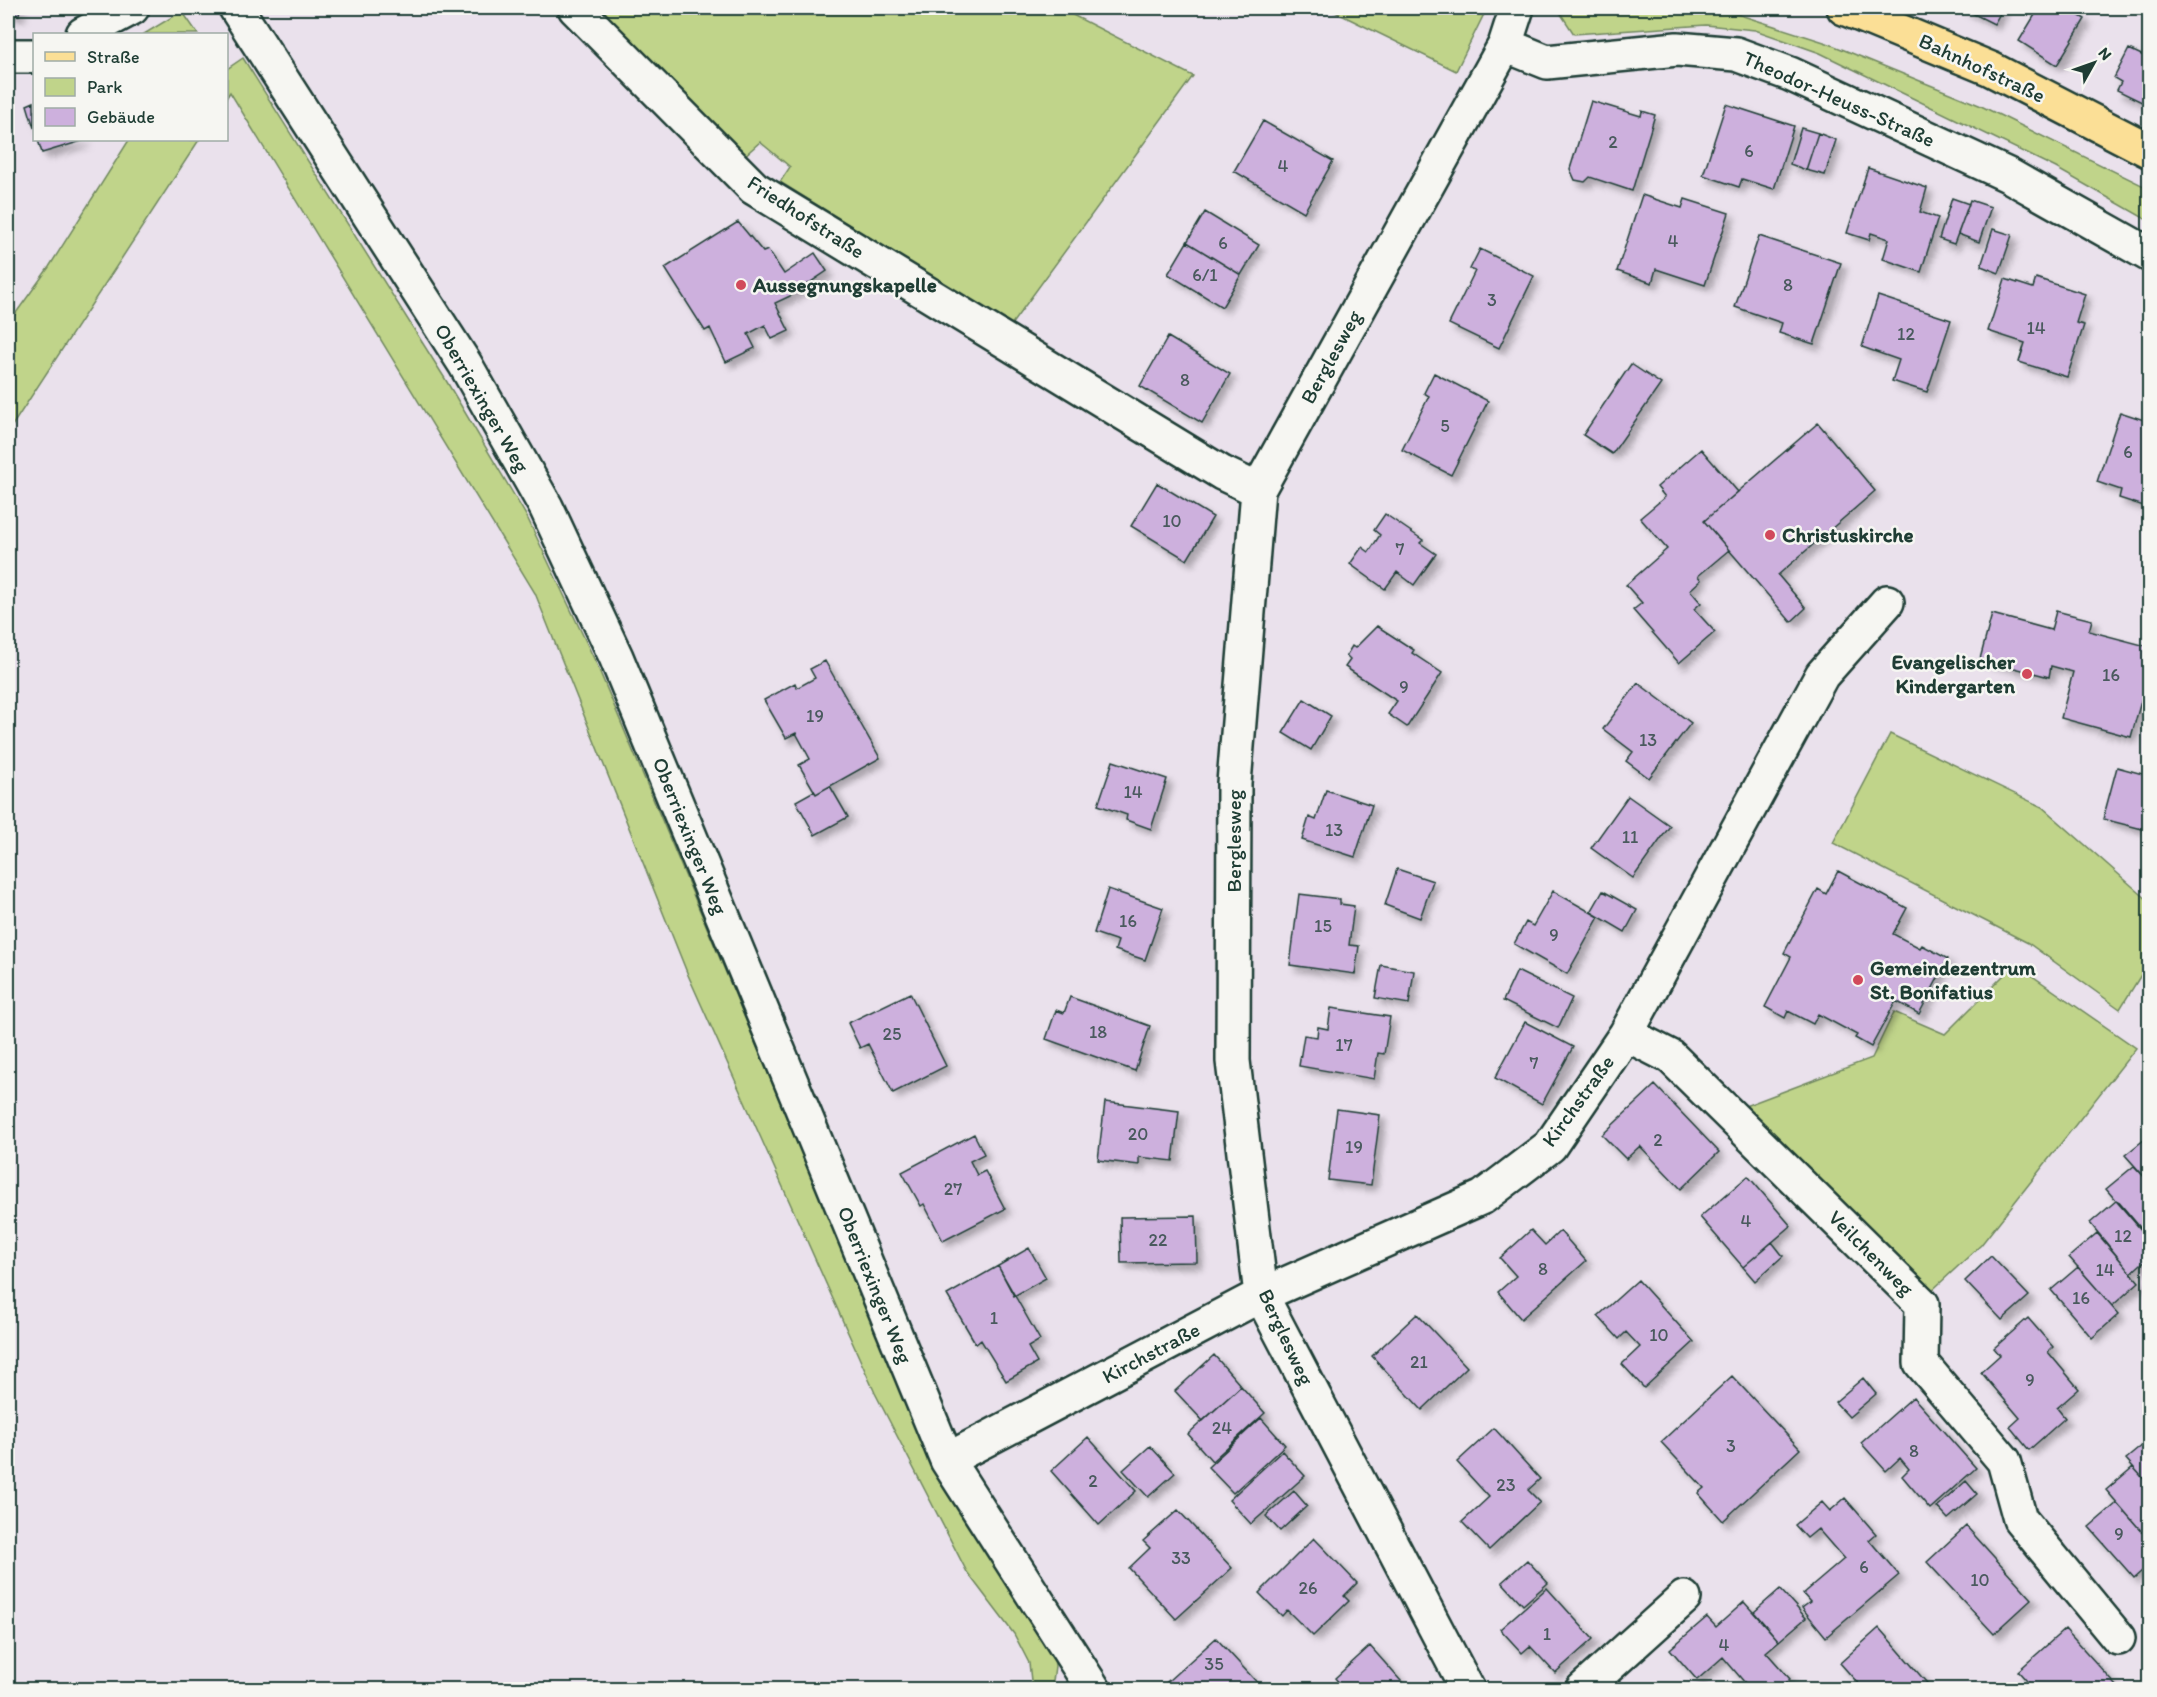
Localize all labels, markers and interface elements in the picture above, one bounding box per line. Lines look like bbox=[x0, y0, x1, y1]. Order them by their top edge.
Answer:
street label: Bahnhofstraße bbox=[1915, 27, 2049, 108]
legend bbox=[33, 33, 228, 141]
north arrow bbox=[2064, 33, 2124, 93]
text: N bbox=[2094, 43, 2116, 64]
street label: Theodor-Heuss-Straße bbox=[1739, 45, 1939, 152]
text: Straße bbox=[87, 46, 140, 68]
text: Park bbox=[87, 76, 122, 98]
text: Gebäude bbox=[87, 106, 155, 128]
house number: 2 bbox=[1608, 131, 1618, 153]
house number: 6 bbox=[1744, 140, 1754, 162]
house number: 4 bbox=[1278, 155, 1289, 177]
street label: Friedhofstraße bbox=[743, 169, 870, 264]
house number: 4 bbox=[1668, 230, 1679, 252]
house number: 6 bbox=[1218, 232, 1228, 254]
house number: 6/1 bbox=[1192, 264, 1218, 286]
place label: Aussegnungskapelle bbox=[752, 272, 937, 298]
house number: 8 bbox=[1783, 274, 1793, 296]
marker: Aussegnungskapelle bbox=[734, 278, 748, 292]
house number: 3 bbox=[1487, 289, 1497, 311]
street label: Berglesweg bbox=[1295, 305, 1367, 408]
house number: 14 bbox=[2026, 317, 2046, 339]
street label: Oberriexinger Weg bbox=[430, 319, 535, 477]
house number: 12 bbox=[1897, 323, 1915, 345]
house number: 8 bbox=[1180, 369, 1190, 391]
house number: 5 bbox=[1440, 415, 1450, 437]
house number: 6 bbox=[2123, 441, 2133, 463]
house number: 10 bbox=[1162, 510, 1182, 532]
place label: Christuskirche bbox=[1782, 522, 1914, 547]
marker: Christuskirche bbox=[1763, 528, 1777, 542]
house number: 7 bbox=[1396, 538, 1405, 560]
place label: Evangelischer Kindergarten bbox=[1891, 649, 2016, 699]
house number: 16 bbox=[2102, 664, 2120, 686]
marker: Evangelischer Kindergarten bbox=[2020, 667, 2034, 681]
house number: 9 bbox=[1399, 676, 1409, 698]
house number: 19 bbox=[806, 705, 824, 727]
house number: 13 bbox=[1639, 729, 1657, 751]
street label: Oberriexinger Weg bbox=[648, 754, 734, 918]
house number: 14 bbox=[1123, 781, 1143, 803]
street label: Berglesweg bbox=[1221, 789, 1246, 893]
house number: 13 bbox=[1325, 819, 1343, 841]
house number: 11 bbox=[1622, 826, 1638, 848]
house number: 16 bbox=[1119, 910, 1137, 932]
house number: 15 bbox=[1314, 915, 1332, 937]
house number: 9 bbox=[1549, 924, 1559, 946]
place label: Gemeindezentrum St. Bonifatius bbox=[1870, 955, 2037, 1004]
marker: Gemeindezentrum St. Bonifatius bbox=[1851, 973, 1865, 987]
house number: 18 bbox=[1089, 1021, 1107, 1043]
house number: 25 bbox=[883, 1023, 901, 1045]
house number: 17 bbox=[1335, 1034, 1353, 1056]
street label: Kirchstraße bbox=[1536, 1050, 1619, 1151]
house number: 7 bbox=[1530, 1052, 1539, 1074]
house number: 20 bbox=[1128, 1123, 1148, 1145]
house number: 2 bbox=[1653, 1129, 1663, 1151]
house number: 19 bbox=[1345, 1136, 1363, 1158]
house number: 27 bbox=[944, 1178, 962, 1200]
street label: Oberriexinger Weg bbox=[833, 1203, 919, 1367]
street label: Veilchenweg bbox=[1823, 1205, 1919, 1301]
house number: 4 bbox=[1741, 1210, 1752, 1232]
house number: 12 bbox=[2114, 1225, 2132, 1247]
house number: 22 bbox=[1149, 1229, 1168, 1251]
house number: 8 bbox=[1538, 1258, 1548, 1280]
house number: 14 bbox=[2095, 1259, 2115, 1281]
street label: Berglesweg bbox=[1253, 1285, 1320, 1389]
house number: 16 bbox=[2072, 1287, 2090, 1309]
house number: 1 bbox=[990, 1307, 998, 1329]
street label: Kirchstraße bbox=[1098, 1316, 1204, 1389]
house number: 10 bbox=[1649, 1324, 1669, 1346]
house number: 21 bbox=[1410, 1351, 1428, 1373]
house number: 9 bbox=[2025, 1369, 2035, 1391]
house number: 24 bbox=[1212, 1417, 1232, 1439]
house number: 3 bbox=[1726, 1435, 1736, 1457]
house number: 8 bbox=[1909, 1440, 1919, 1462]
house number: 2 bbox=[1088, 1470, 1098, 1492]
house number: 23 bbox=[1496, 1474, 1516, 1496]
house number: 9 bbox=[2114, 1523, 2124, 1545]
house number: 33 bbox=[1171, 1547, 1191, 1569]
house number: 6 bbox=[1859, 1556, 1869, 1578]
house number: 10 bbox=[1970, 1569, 1990, 1591]
house number: 26 bbox=[1299, 1577, 1318, 1599]
house number: 1 bbox=[1543, 1623, 1551, 1645]
house number: 4 bbox=[1719, 1634, 1730, 1656]
house number: 35 bbox=[1204, 1653, 1224, 1675]

